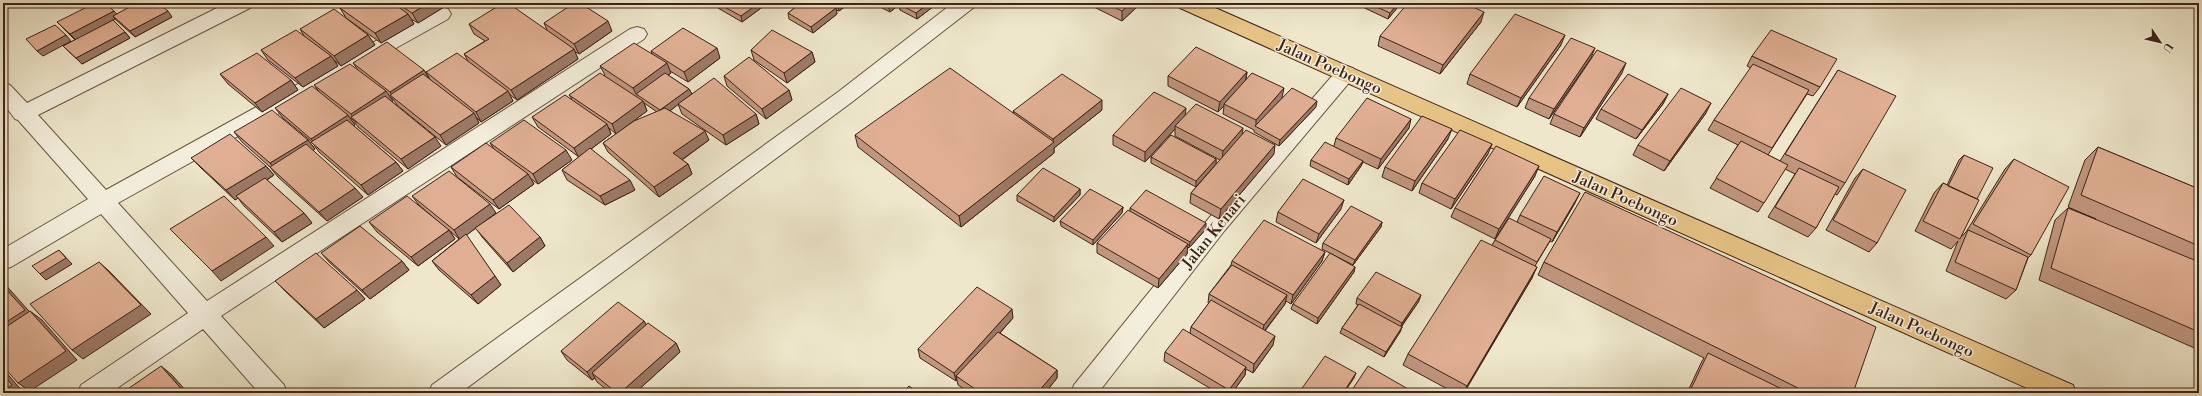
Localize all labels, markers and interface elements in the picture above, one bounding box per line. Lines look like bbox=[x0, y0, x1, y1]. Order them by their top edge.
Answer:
north arrow bbox=[2140, 22, 2180, 62]
street label: Jalan Poebongo bbox=[1273, 35, 1385, 99]
text: U bbox=[2159, 40, 2176, 55]
street label: Jalan Poebongo bbox=[1569, 167, 1681, 231]
street label: Jalan Kenari bbox=[1177, 190, 1250, 274]
street label: Jalan Poebongo bbox=[1865, 298, 1977, 362]

